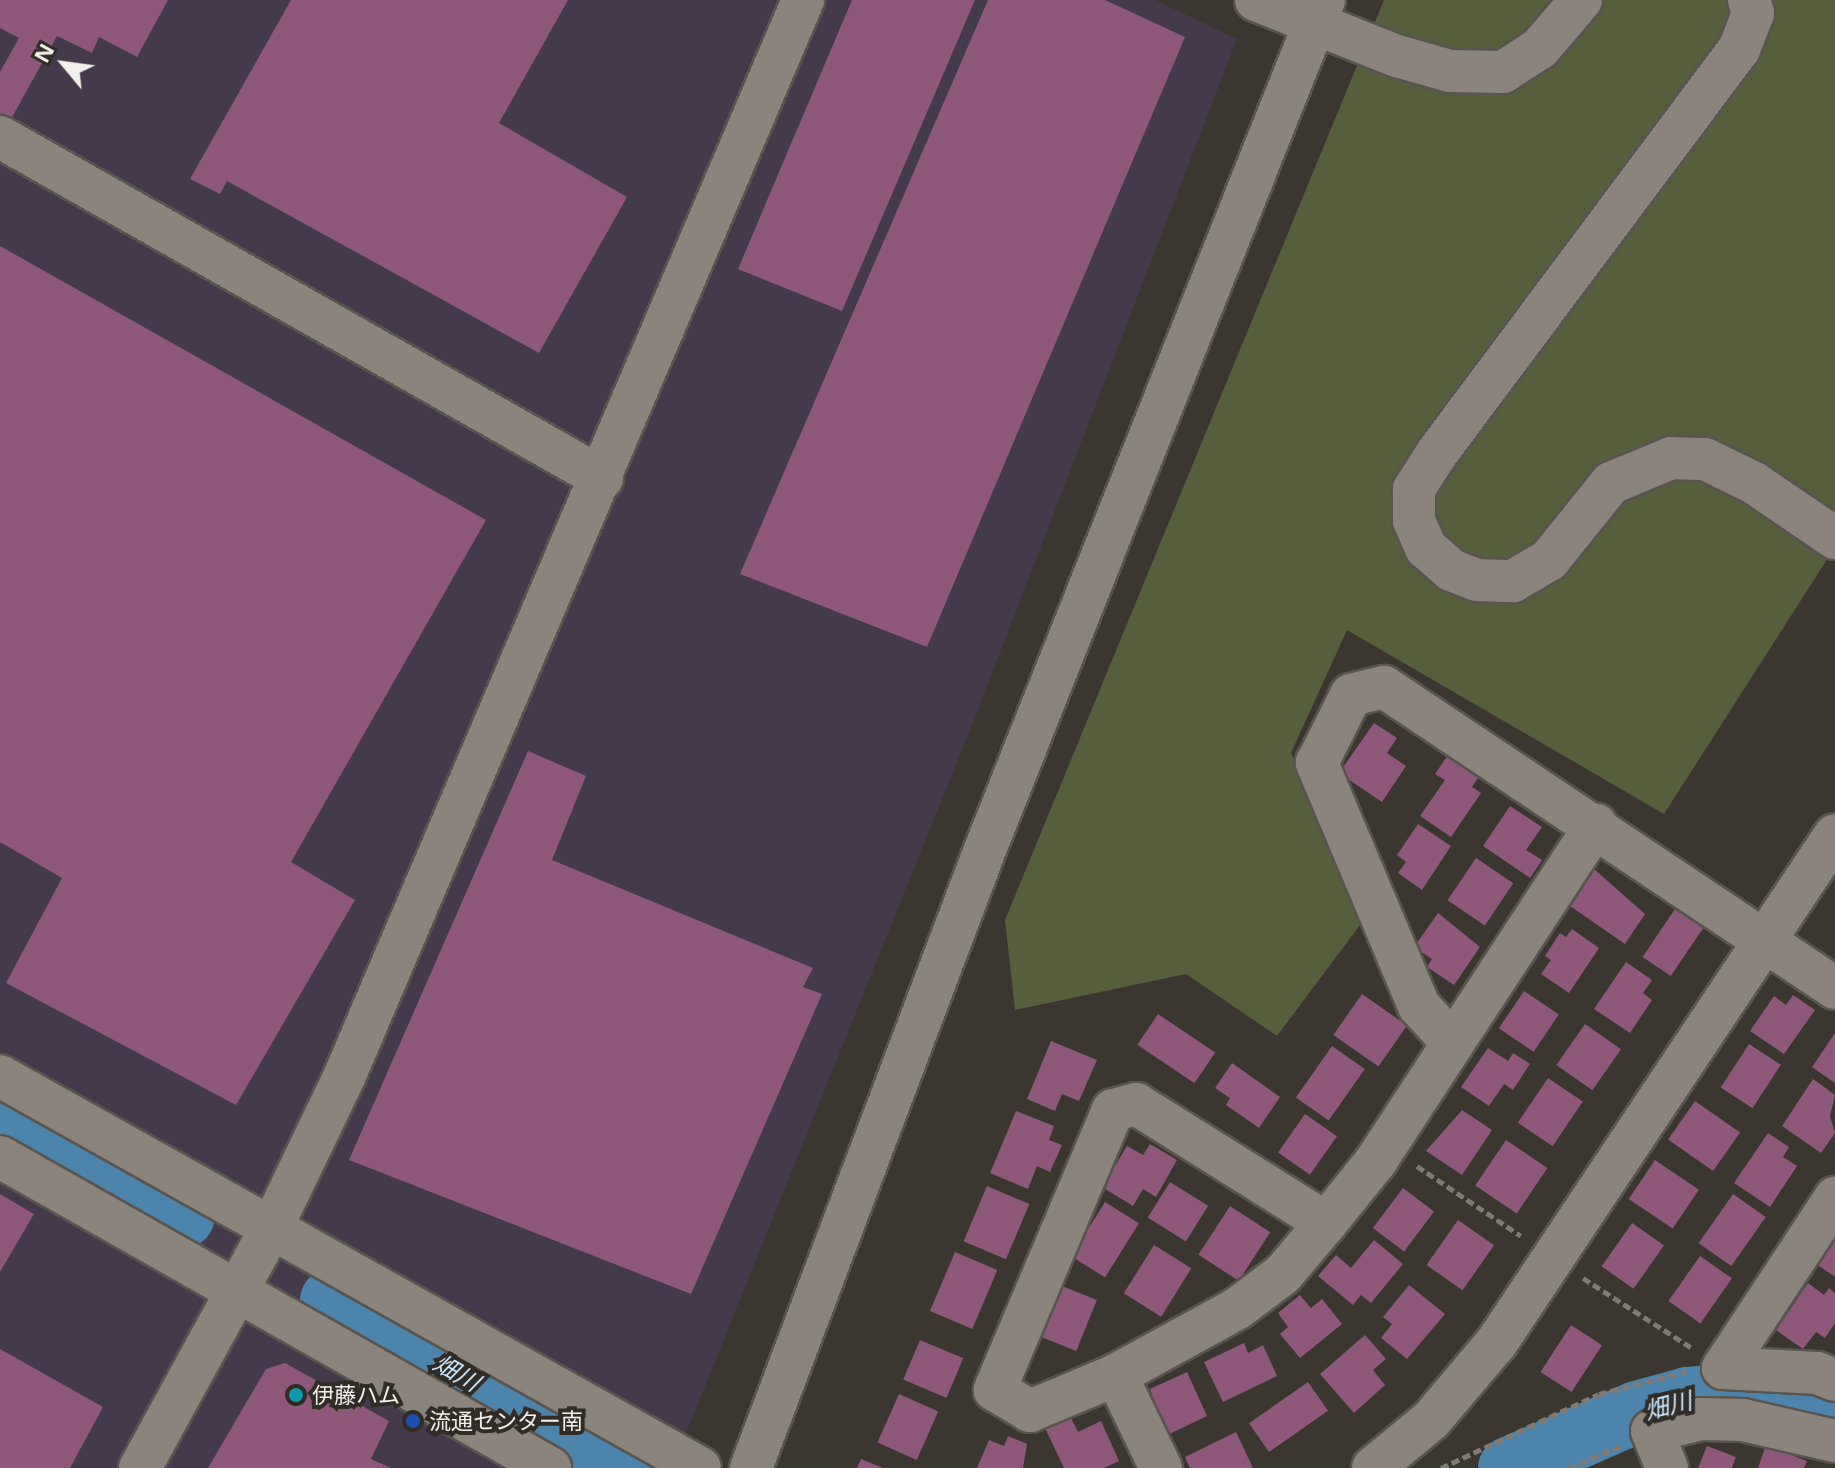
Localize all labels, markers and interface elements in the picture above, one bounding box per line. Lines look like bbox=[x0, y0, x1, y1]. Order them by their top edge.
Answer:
north arrow bbox=[24, 24, 104, 104]
text: N bbox=[26, 37, 60, 67]
water label: 畑川 bbox=[429, 1348, 485, 1396]
place label: 伊藤ハム bbox=[312, 1382, 400, 1408]
water label: 畑川 bbox=[1641, 1385, 1695, 1425]
marker: 伊藤ハム bbox=[287, 1386, 305, 1404]
place label: 流通センター南 bbox=[429, 1408, 583, 1434]
marker: 流通センター南 bbox=[404, 1412, 422, 1430]

